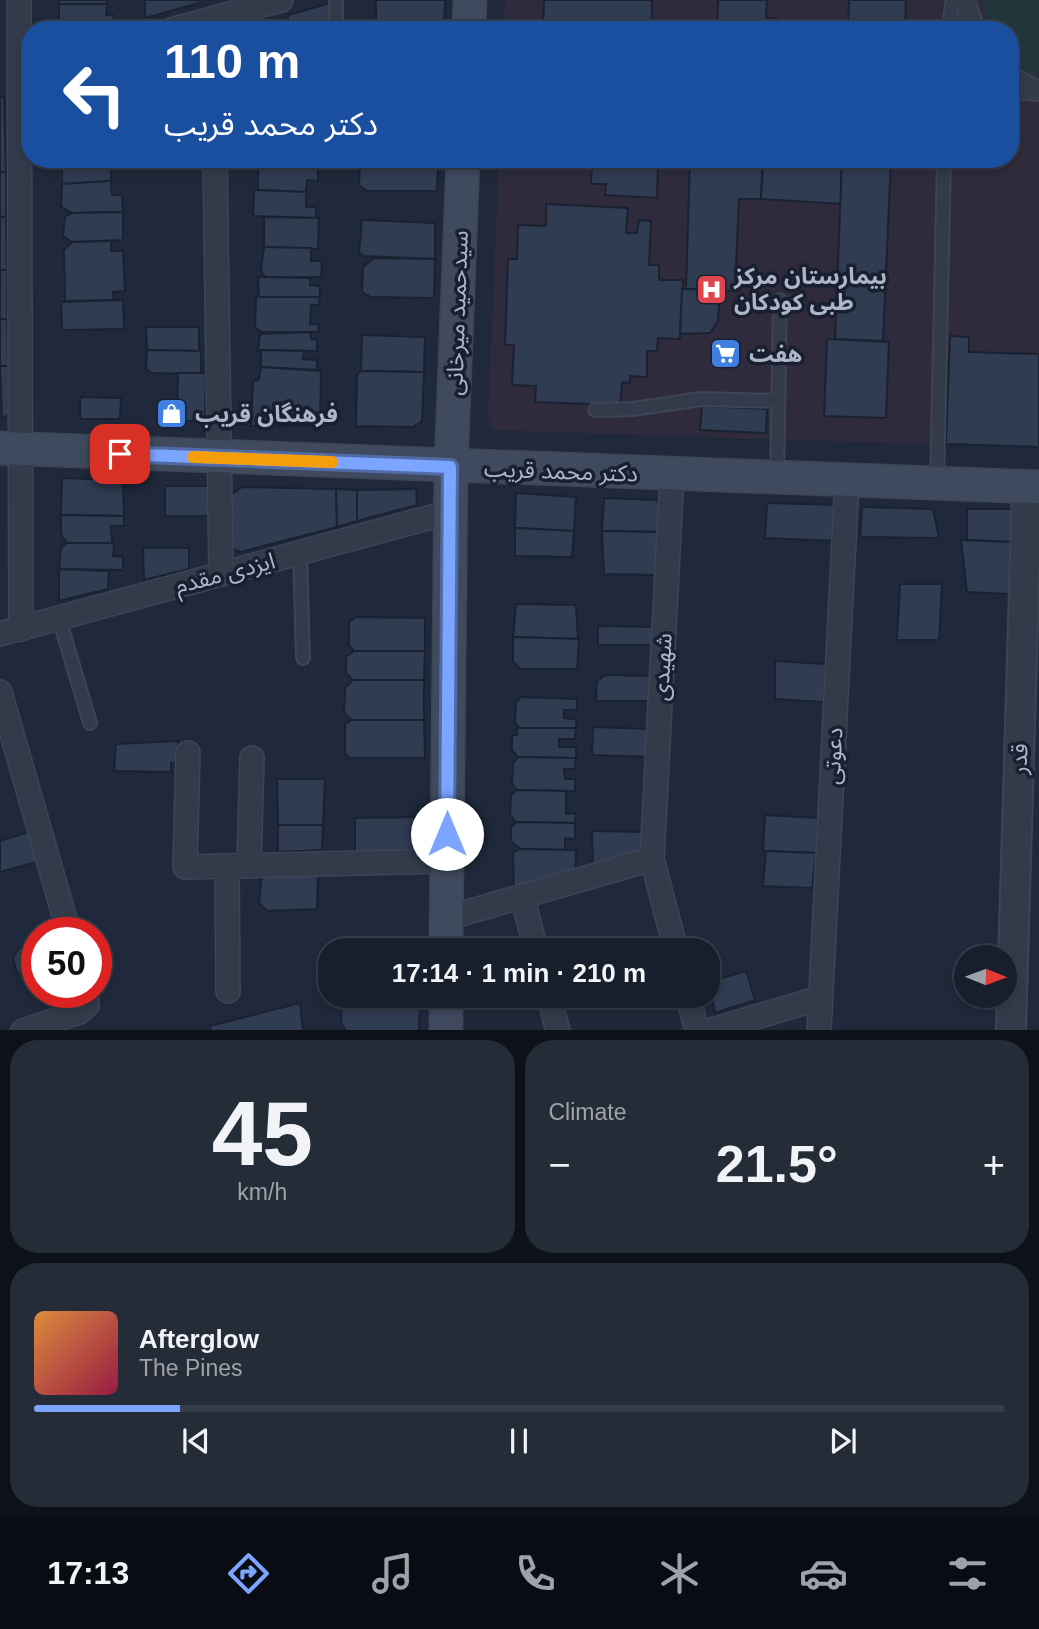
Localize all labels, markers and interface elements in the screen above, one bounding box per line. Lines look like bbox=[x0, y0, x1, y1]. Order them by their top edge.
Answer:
text: 110 m bbox=[164, 34, 300, 88]
icon: left bbox=[49, 49, 140, 140]
text: دکتر محمد قریب bbox=[164, 106, 378, 142]
street label: سیدحمید میرخانی bbox=[441, 230, 474, 396]
place label: بیمارستان مرکز طبی کودکان bbox=[733, 263, 887, 316]
hospital icon: بیمارستان مرکز طبی کودکان bbox=[694, 272, 728, 306]
supermarket icon: هفت bbox=[709, 337, 743, 371]
place label: هفت bbox=[749, 341, 802, 367]
shop icon: فرهنگان قریب bbox=[155, 397, 189, 431]
place label: فرهنگان قریب bbox=[195, 401, 338, 428]
pin bbox=[90, 424, 150, 484]
icon: arrive bbox=[101, 435, 139, 473]
street label: دکتر محمد قریب bbox=[484, 455, 638, 488]
street label: ایزدی مقدم bbox=[172, 547, 279, 604]
street label: شهیدی bbox=[647, 632, 677, 702]
street label: دعوتی bbox=[819, 727, 848, 785]
street label: قدر bbox=[1005, 743, 1034, 776]
position arrow bbox=[410, 797, 484, 871]
speed limit sign: 50 bbox=[21, 917, 112, 1008]
north arrow bbox=[954, 945, 1017, 1008]
map controls bbox=[954, 945, 1017, 1008]
text: 17:14 · 1 min · 210 m bbox=[392, 958, 646, 988]
text: 45 bbox=[212, 1083, 313, 1184]
text: Climate bbox=[549, 1099, 626, 1125]
text: 21.5° bbox=[716, 1135, 838, 1193]
text: − bbox=[549, 1144, 571, 1186]
text: + bbox=[983, 1144, 1005, 1186]
text: km/h bbox=[237, 1179, 287, 1205]
text: Afterglow bbox=[139, 1324, 259, 1354]
text: The Pines bbox=[139, 1355, 243, 1381]
icon: previous bbox=[177, 1422, 215, 1460]
icon: pause bbox=[500, 1422, 538, 1460]
icon: next bbox=[824, 1422, 862, 1460]
icon: directions bbox=[224, 1549, 273, 1598]
icon: music bbox=[368, 1549, 417, 1598]
icon: phone bbox=[511, 1549, 560, 1598]
icon: climate bbox=[655, 1549, 704, 1598]
icon: car bbox=[799, 1549, 848, 1598]
icon: filters bbox=[943, 1549, 992, 1598]
text: 17:13 bbox=[47, 1555, 129, 1591]

